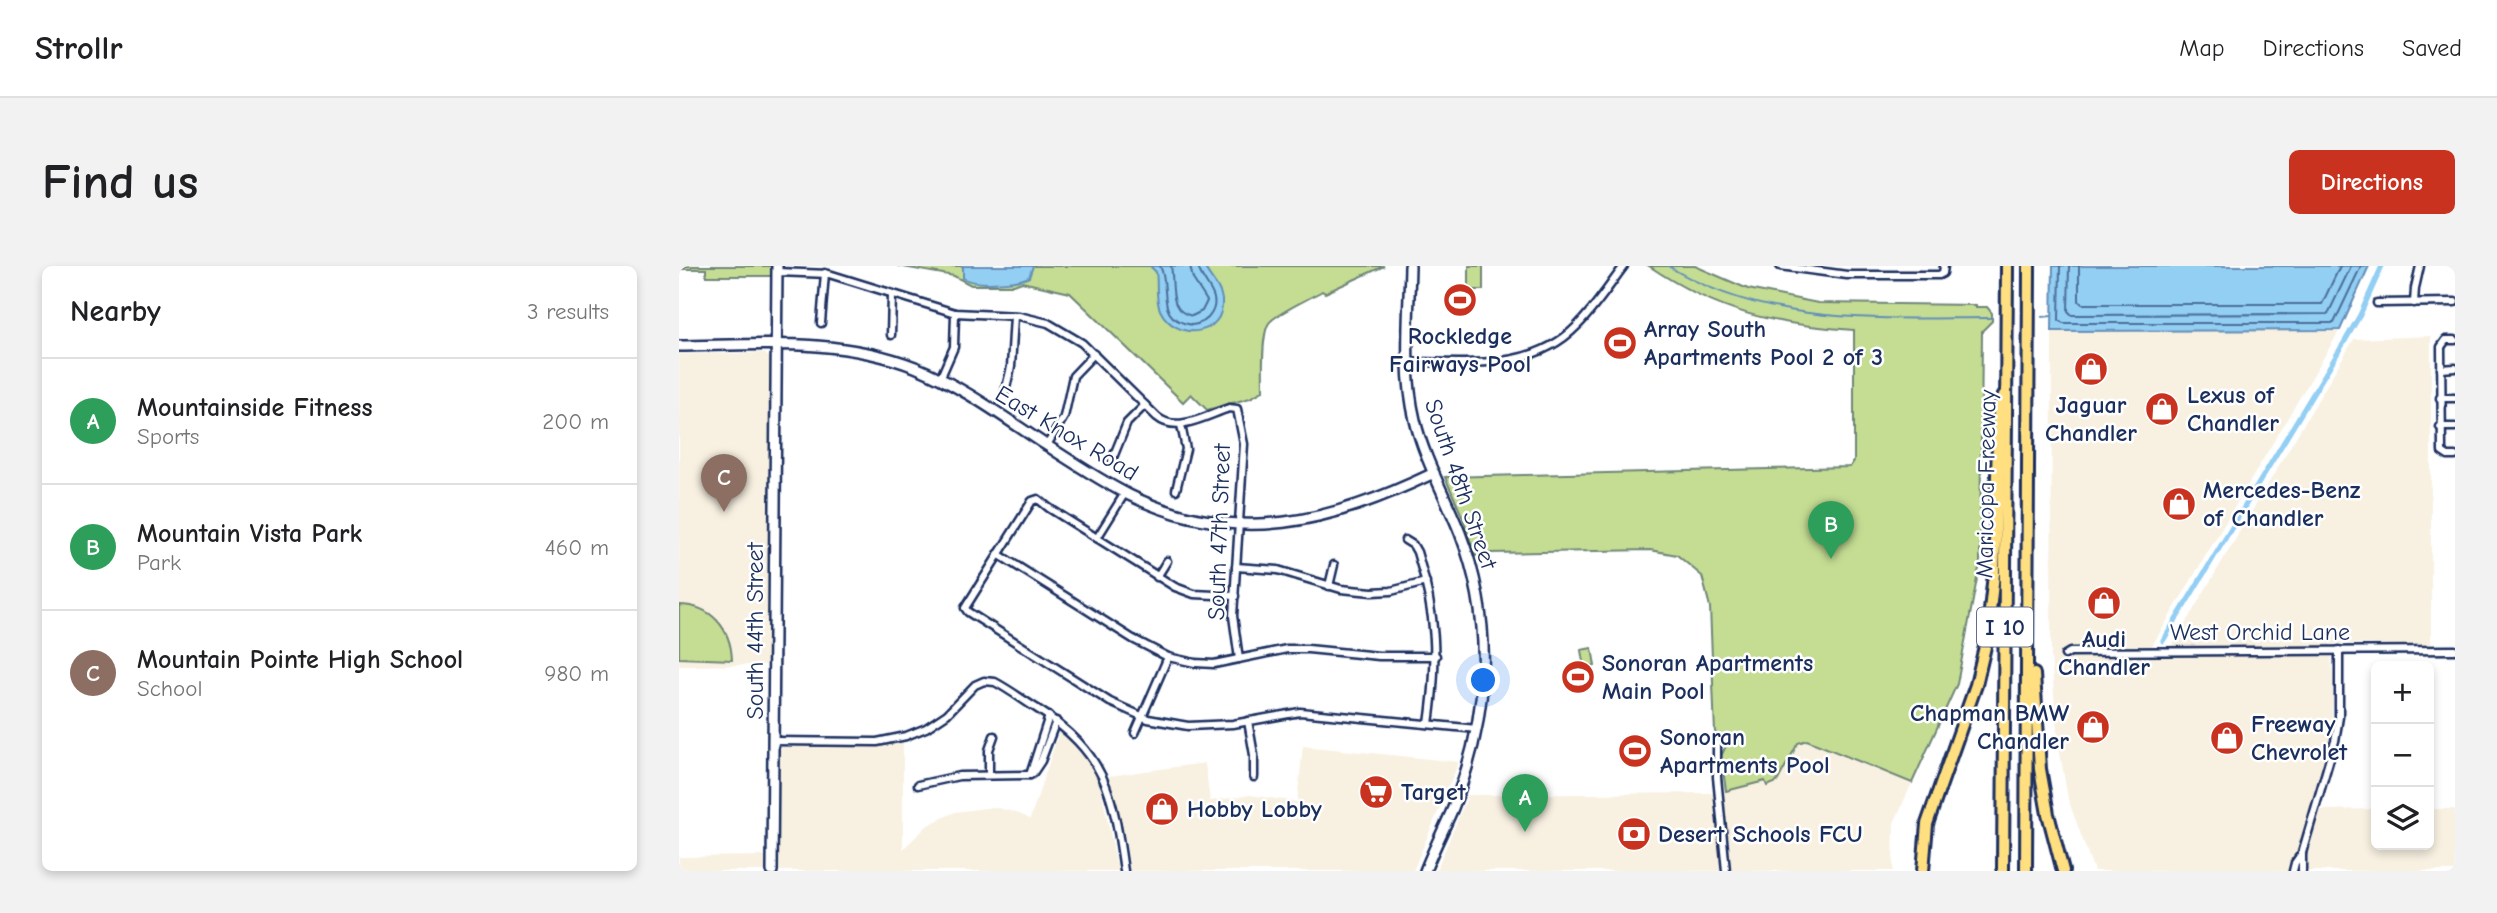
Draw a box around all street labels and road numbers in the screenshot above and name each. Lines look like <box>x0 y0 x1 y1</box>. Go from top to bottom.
street label: East Knox Road <box>990 379 1144 487</box>
street label: Maricopa Freeway <box>1970 389 2002 579</box>
street label: South 48th Street <box>1419 395 1504 574</box>
street label: South 47th Street <box>1202 442 1236 621</box>
street label: South 44th Street <box>741 541 769 720</box>
road number: I 10 <box>1977 608 2033 646</box>
street label: West Orchid Lane <box>2170 618 2350 646</box>

